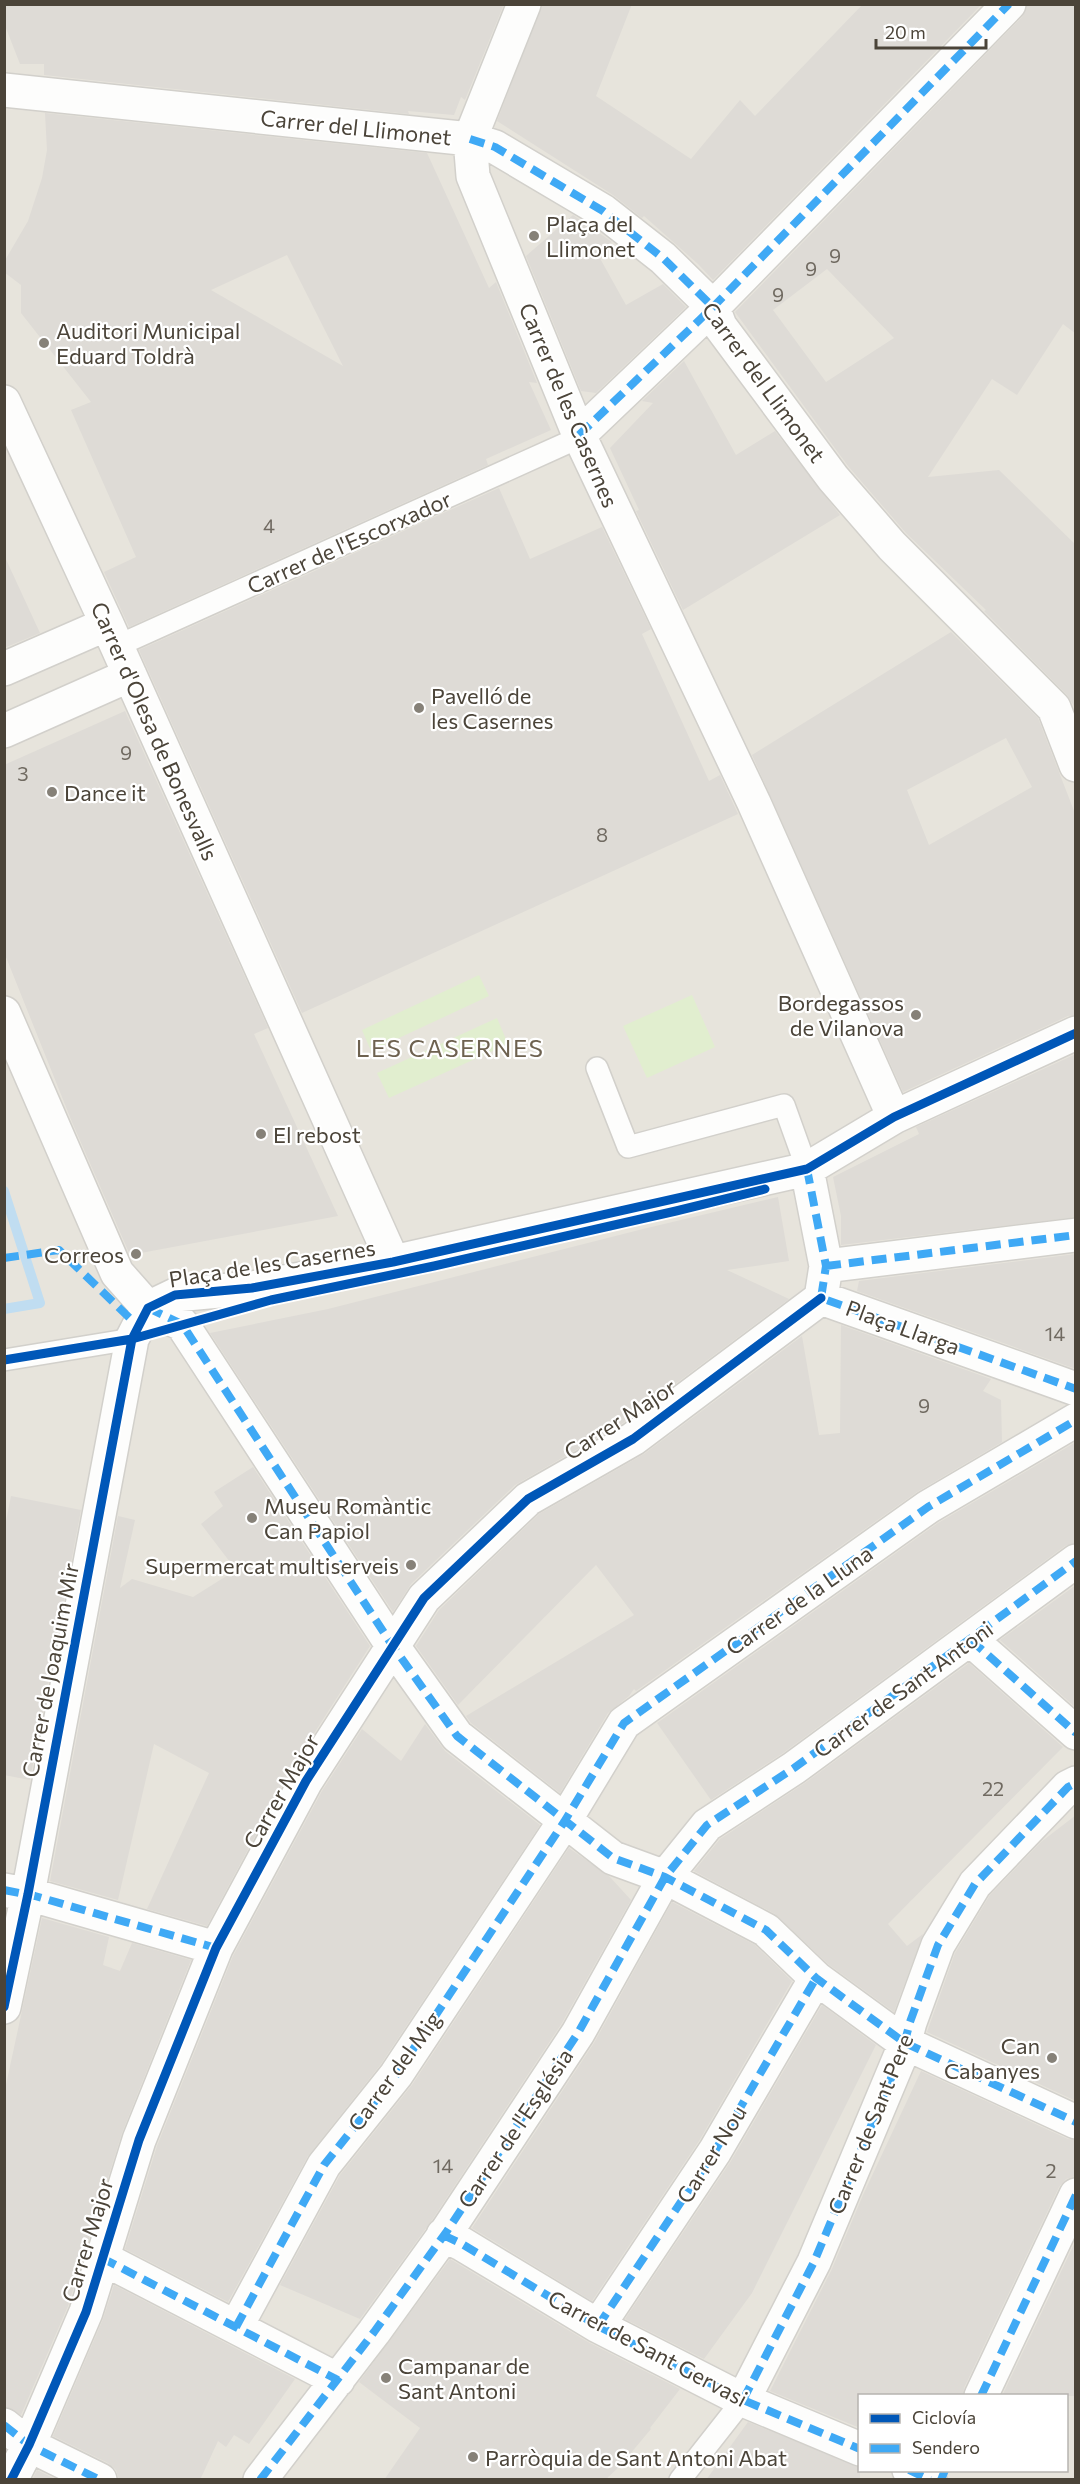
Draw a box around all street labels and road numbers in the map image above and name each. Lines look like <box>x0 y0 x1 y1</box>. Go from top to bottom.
street label: Carrer del Llimonet <box>259 104 453 150</box>
street label: Carrer del Llimonet <box>697 297 831 467</box>
street label: Carrer de les Casernes <box>514 299 624 511</box>
street label: Carrer de l'Escorxador <box>243 485 455 599</box>
street label: Carrer d'Olesa de Bonesvalls <box>86 598 224 864</box>
street label: Plaça de les Casernes <box>167 1233 377 1293</box>
street label: Plaça Llarga <box>842 1294 964 1360</box>
street label: Carrer Major <box>559 1373 681 1465</box>
street label: Carrer de la Lluna <box>720 1539 878 1661</box>
street label: Carrer de Joaquim Mir <box>16 1560 84 1779</box>
street label: Carrer de Sant Antoni <box>808 1615 998 1763</box>
street label: Carrer Major <box>237 1729 325 1853</box>
street label: Carrer del Mig <box>342 2006 446 2136</box>
street label: Carrer de Sant Pere <box>821 2030 919 2218</box>
street label: Carrer de l'Església <box>452 2043 578 2213</box>
street label: Carrer Nou <box>670 2100 752 2208</box>
street label: Carrer Major <box>55 2175 119 2305</box>
street label: Carrer de Sant Gervasi <box>544 2284 752 2412</box>

